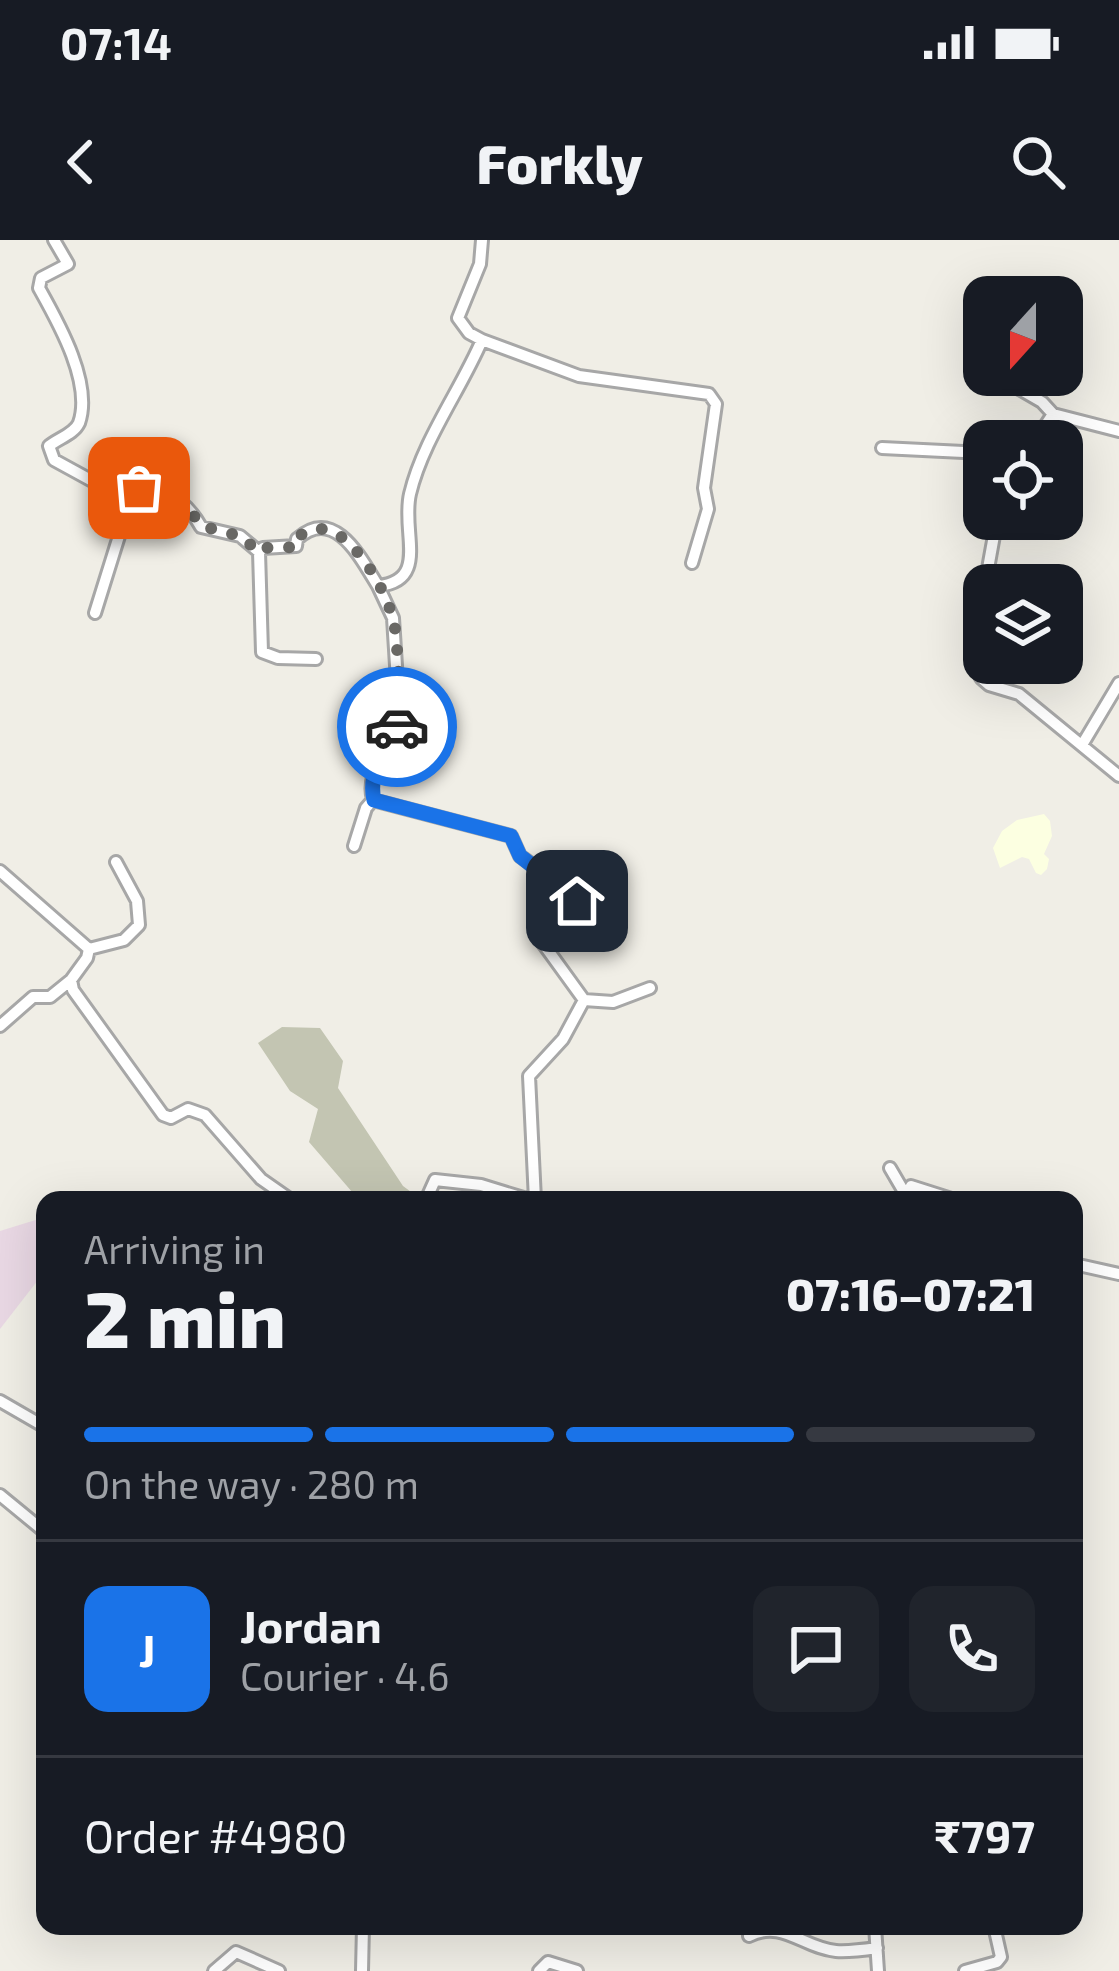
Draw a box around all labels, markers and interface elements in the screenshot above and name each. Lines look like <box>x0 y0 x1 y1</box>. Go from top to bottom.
text: 07:14 <box>60 15 172 69</box>
icon: back <box>48 129 114 195</box>
icon: search <box>1005 129 1071 195</box>
text: Forkly <box>476 130 643 195</box>
north arrow <box>963 276 1083 396</box>
map controls <box>963 276 1083 684</box>
button: locate <box>963 420 1083 540</box>
pin <box>88 437 190 539</box>
icon: bag <box>106 455 172 521</box>
button: layers <box>963 564 1083 684</box>
courier <box>337 667 457 787</box>
icon: car <box>364 694 430 760</box>
pin <box>526 850 628 952</box>
icon: home <box>544 868 610 934</box>
text: Arriving in <box>84 1225 265 1272</box>
text: 07:16–07:21 <box>786 1266 1035 1320</box>
text: 2 min <box>84 1270 286 1364</box>
text: On the way · 280 m <box>84 1460 419 1507</box>
button: chat <box>753 1586 879 1712</box>
button: phone <box>909 1586 1035 1712</box>
text: Jordan <box>240 1598 382 1652</box>
text: J <box>139 1622 155 1676</box>
text: Courier · 4.6 <box>240 1652 450 1699</box>
text: Order #4980 <box>84 1808 347 1862</box>
text: ₹797 <box>934 1808 1035 1862</box>

